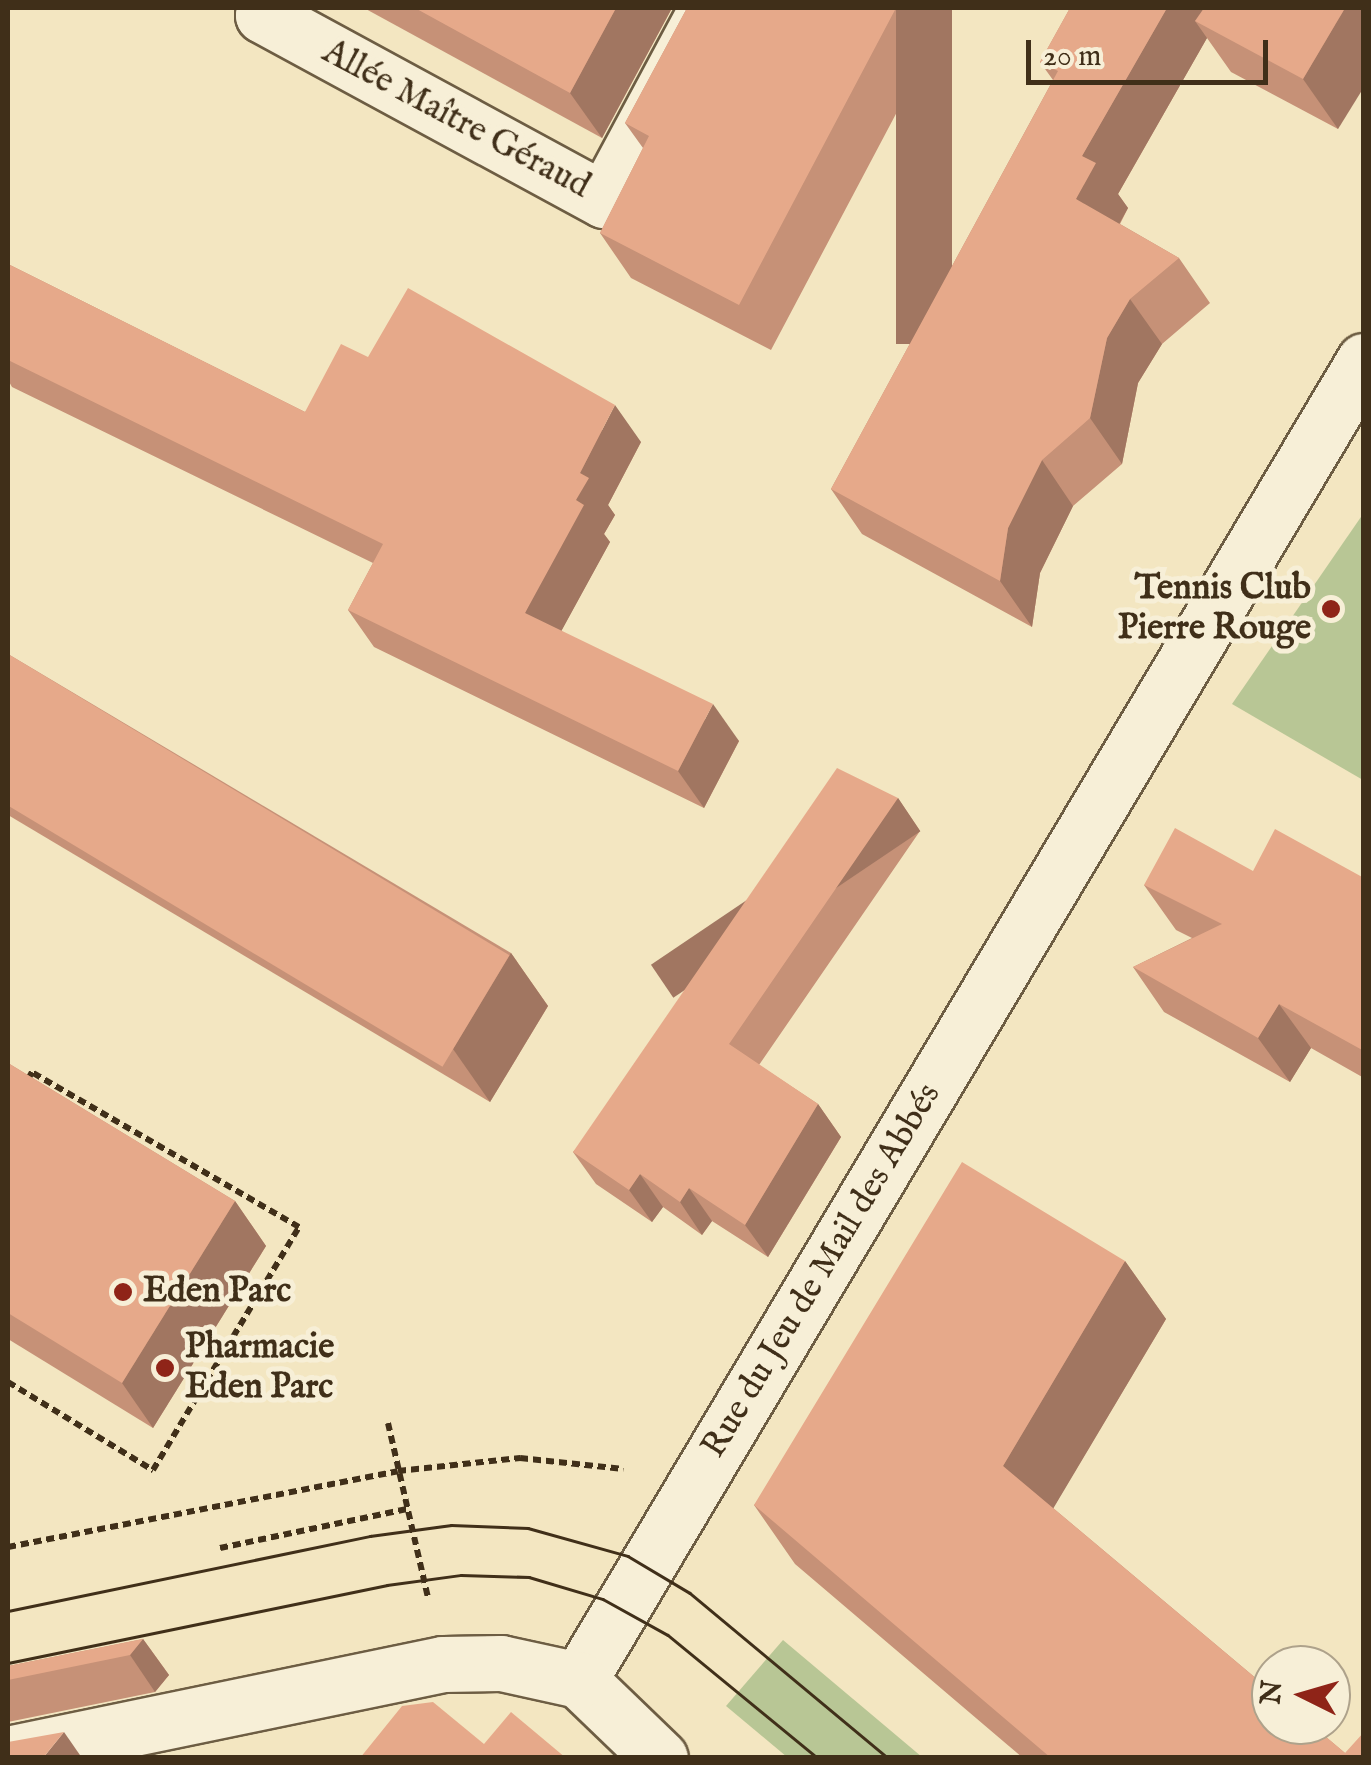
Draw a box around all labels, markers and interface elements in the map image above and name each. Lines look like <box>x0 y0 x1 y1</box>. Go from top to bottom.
scale bar <box>1031 20 1274 82</box>
street label: Allée Maître Géraud <box>315 32 597 208</box>
text: 20 m <box>1043 38 1102 76</box>
place label: Tennis Club Pierre Rouge <box>1118 568 1311 650</box>
marker: Tennis Club Pierre Rouge <box>1320 598 1342 620</box>
street label: Rue du Jeu de Mail des Abbés <box>693 1076 951 1466</box>
place label: Eden Parc <box>143 1271 291 1313</box>
marker: Eden Parc <box>112 1281 134 1303</box>
place label: Pharmacie Eden Parc <box>185 1327 334 1409</box>
marker: Pharmacie Eden Parc <box>154 1357 176 1379</box>
north arrow <box>1251 1645 1351 1745</box>
text: N <box>1254 1679 1291 1706</box>

